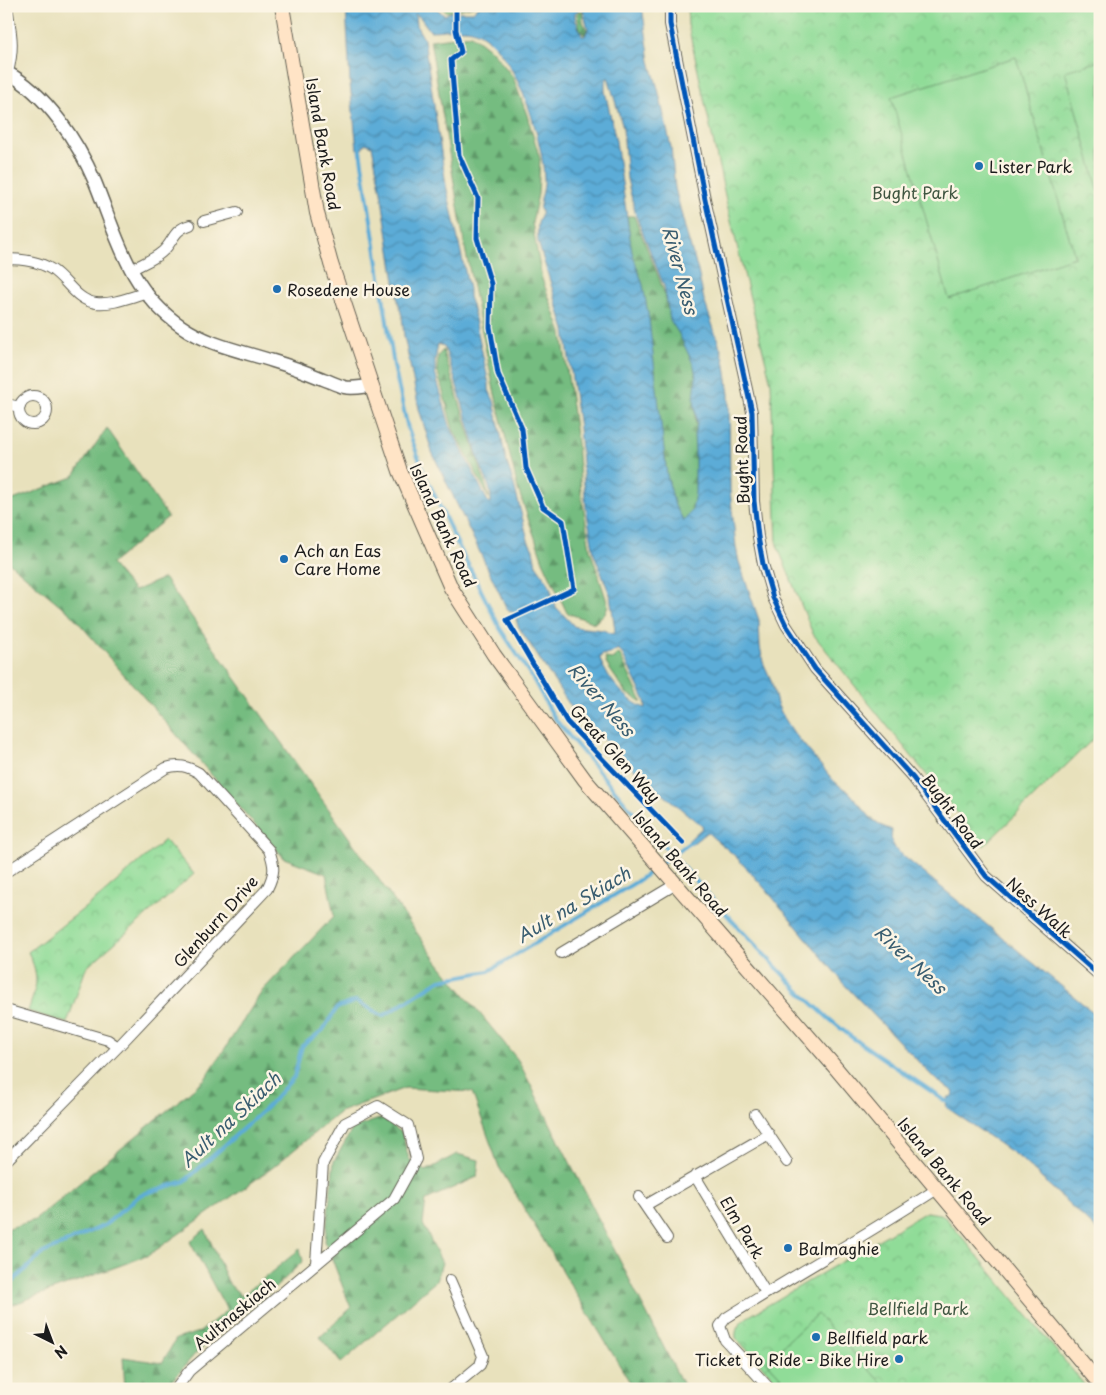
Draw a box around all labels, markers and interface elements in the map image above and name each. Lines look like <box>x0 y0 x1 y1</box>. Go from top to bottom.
street label: Island Bank Road <box>301 76 347 212</box>
place label: Lister Park <box>989 154 1073 178</box>
marker: Lister Park <box>973 160 985 172</box>
park label: Bught Park <box>872 180 959 204</box>
water label: River Ness <box>656 223 706 318</box>
place label: Rosedene House <box>287 277 410 301</box>
marker: Rosedene House <box>271 283 283 295</box>
street label: Bught Road <box>727 415 755 505</box>
street label: Island Bank Road <box>405 459 483 591</box>
place label: Ach an Eas Care Home <box>294 538 381 580</box>
marker: Ach an Eas Care Home <box>278 553 290 565</box>
water label: River Ness <box>562 656 643 743</box>
street label: Great Glen Way <box>565 698 667 808</box>
street label: Bught Road <box>917 768 989 854</box>
street label: Island Bank Road <box>628 804 734 922</box>
water label: Ault na Skiach <box>511 859 636 949</box>
street label: Glenburn Drive <box>167 870 263 972</box>
street label: Ness Walk <box>1002 871 1078 943</box>
water label: River Ness <box>869 918 954 1001</box>
water label: Ault na Skiach <box>174 1065 287 1173</box>
street label: Island Bank Road <box>893 1112 997 1230</box>
street label: Elm Park <box>715 1191 771 1263</box>
place label: Balmaghie <box>798 1236 879 1260</box>
marker: Balmaghie <box>782 1242 794 1254</box>
street label: Aultnaskiach <box>188 1271 280 1355</box>
park label: Bellfield Park <box>867 1296 969 1320</box>
north arrow <box>28 1318 78 1368</box>
place label: Bellfield park <box>826 1325 929 1349</box>
marker: Bellfield park <box>810 1331 822 1343</box>
text: N <box>50 1341 72 1364</box>
place label: Ticket To Ride - Bike Hire <box>695 1347 889 1371</box>
marker: Ticket To Ride - Bike Hire <box>893 1353 905 1365</box>

